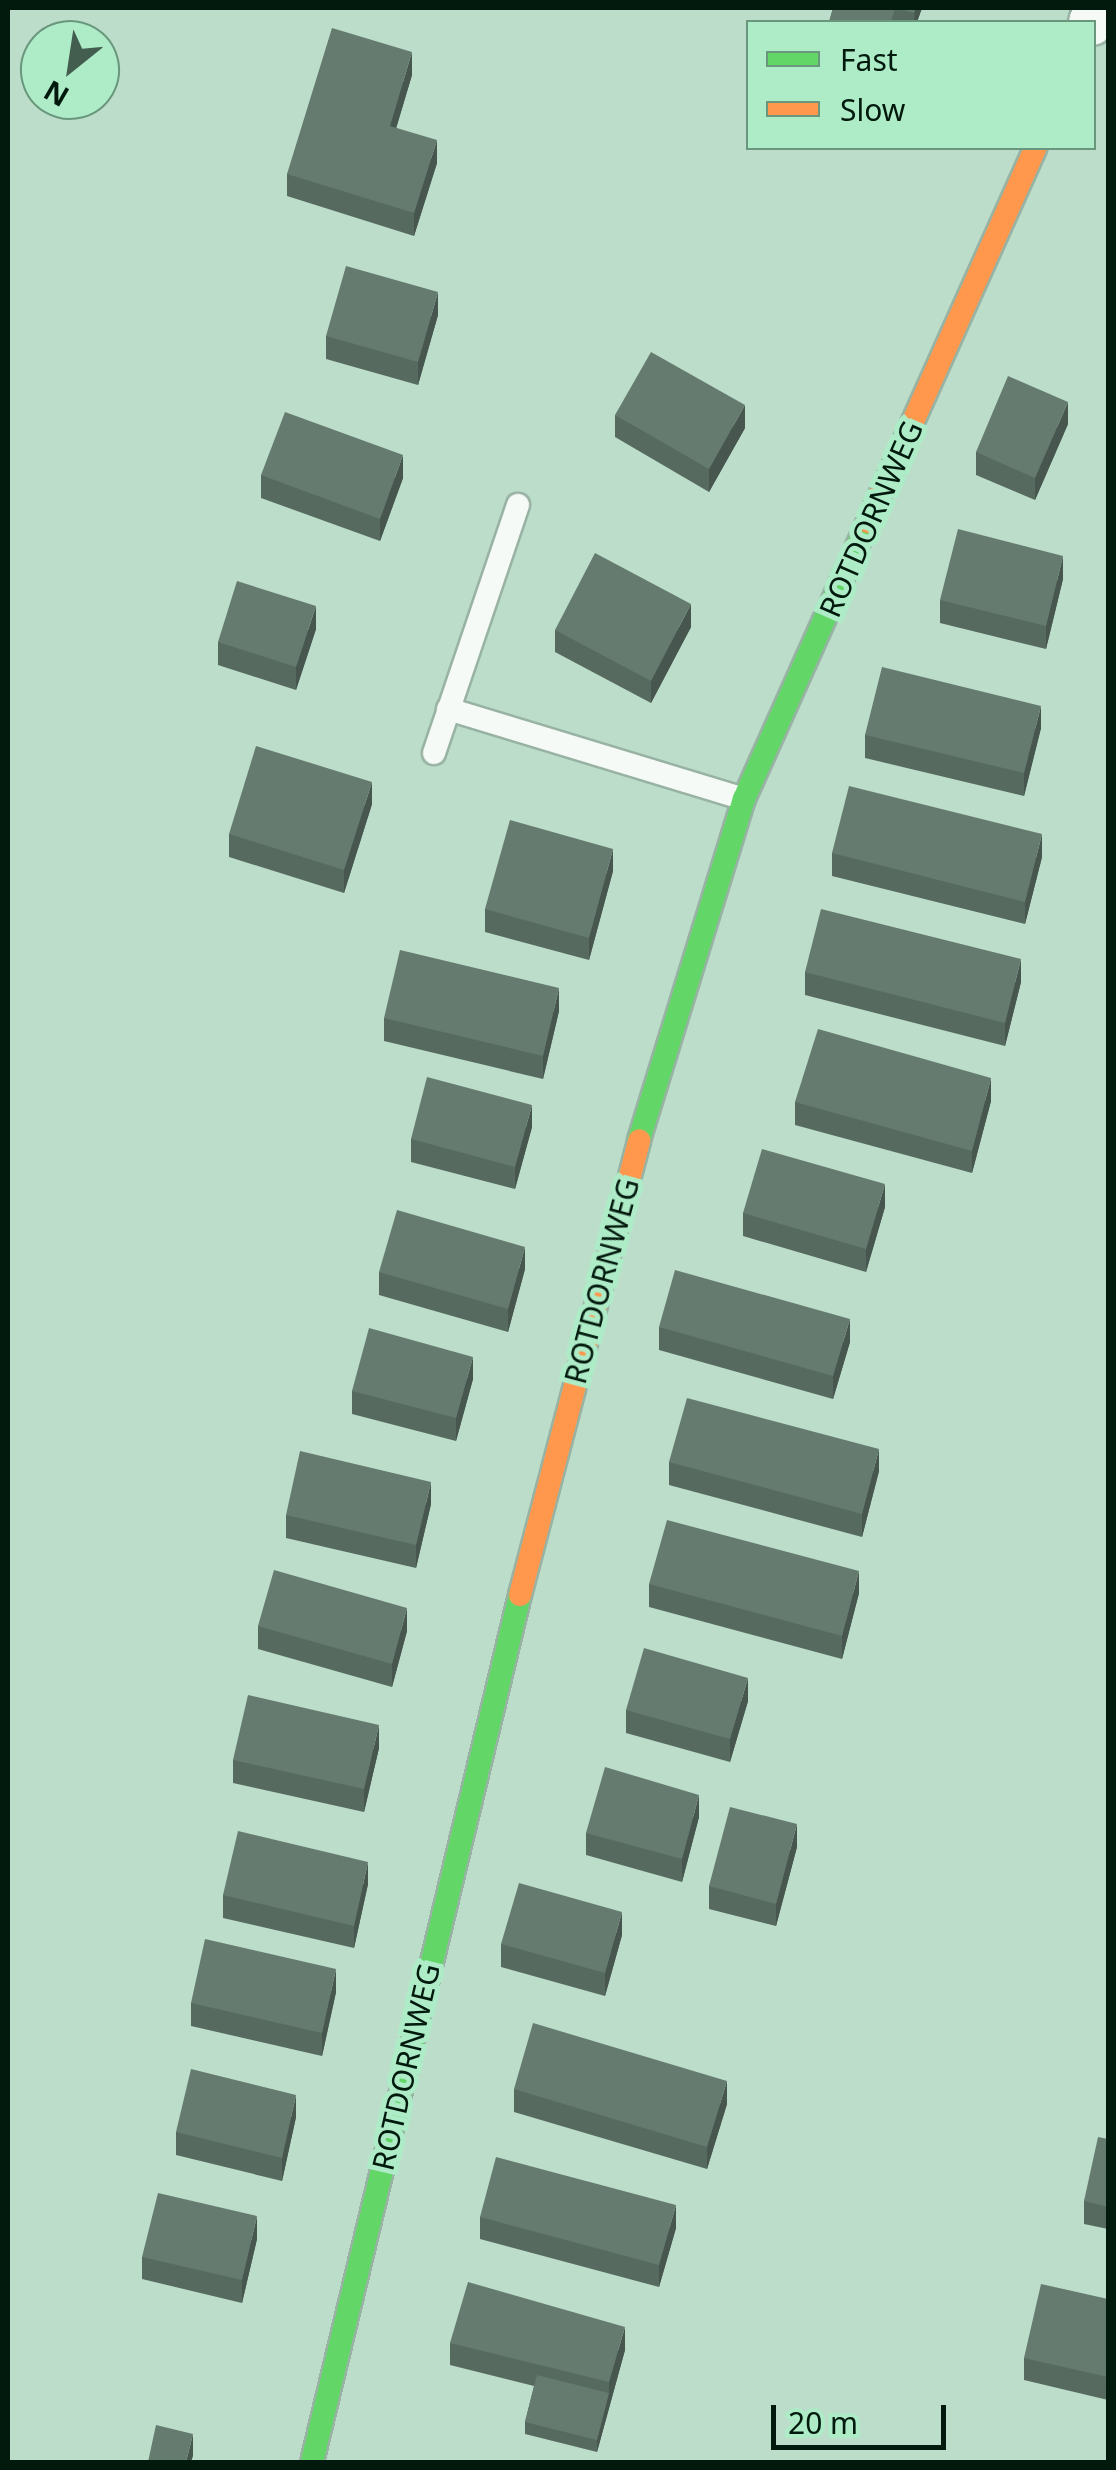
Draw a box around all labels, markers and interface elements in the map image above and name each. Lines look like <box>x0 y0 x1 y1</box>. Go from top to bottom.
north arrow <box>20 20 120 120</box>
legend <box>746 20 1096 150</box>
text: Fast <box>840 39 898 80</box>
text: N <box>37 72 75 116</box>
text: Slow <box>840 89 905 130</box>
street label: ROTDORNWEG <box>812 415 930 623</box>
street label: ROTDORNWEG <box>557 1174 647 1388</box>
street label: ROTDORNWEG <box>365 1960 447 2174</box>
scale bar <box>776 2385 951 2447</box>
text: 20 m <box>788 2402 858 2443</box>

